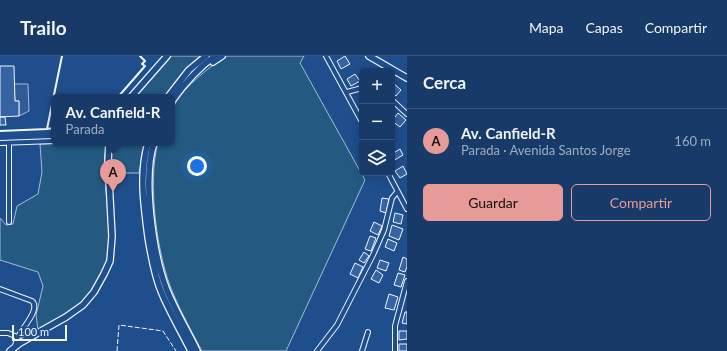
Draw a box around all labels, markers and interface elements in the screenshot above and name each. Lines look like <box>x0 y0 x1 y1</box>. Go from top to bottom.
text: Trailo <box>20 16 67 39</box>
text: Mapa <box>529 19 564 36</box>
text: Capas <box>586 19 623 36</box>
text: Compartir <box>645 19 707 36</box>
map controls <box>359 68 395 176</box>
button: + <box>359 68 395 104</box>
text: Cerca <box>423 72 466 93</box>
popup <box>51 94 175 146</box>
text: Av. Canfield-R <box>66 103 160 121</box>
button: − <box>359 104 395 140</box>
text: Parada <box>66 121 105 137</box>
text: Av. Canfield-R <box>461 124 556 142</box>
text: A <box>431 133 441 149</box>
text: 160 m <box>674 133 711 149</box>
button: layers <box>359 140 395 176</box>
text: Parada · Avenida Santos Jorge <box>461 142 631 158</box>
your location <box>187 156 207 176</box>
pin: A <box>100 159 126 192</box>
button: Guardar <box>423 184 563 221</box>
button: Compartir <box>571 184 711 221</box>
scale bar <box>12 323 67 342</box>
text: 100 m <box>18 325 49 338</box>

